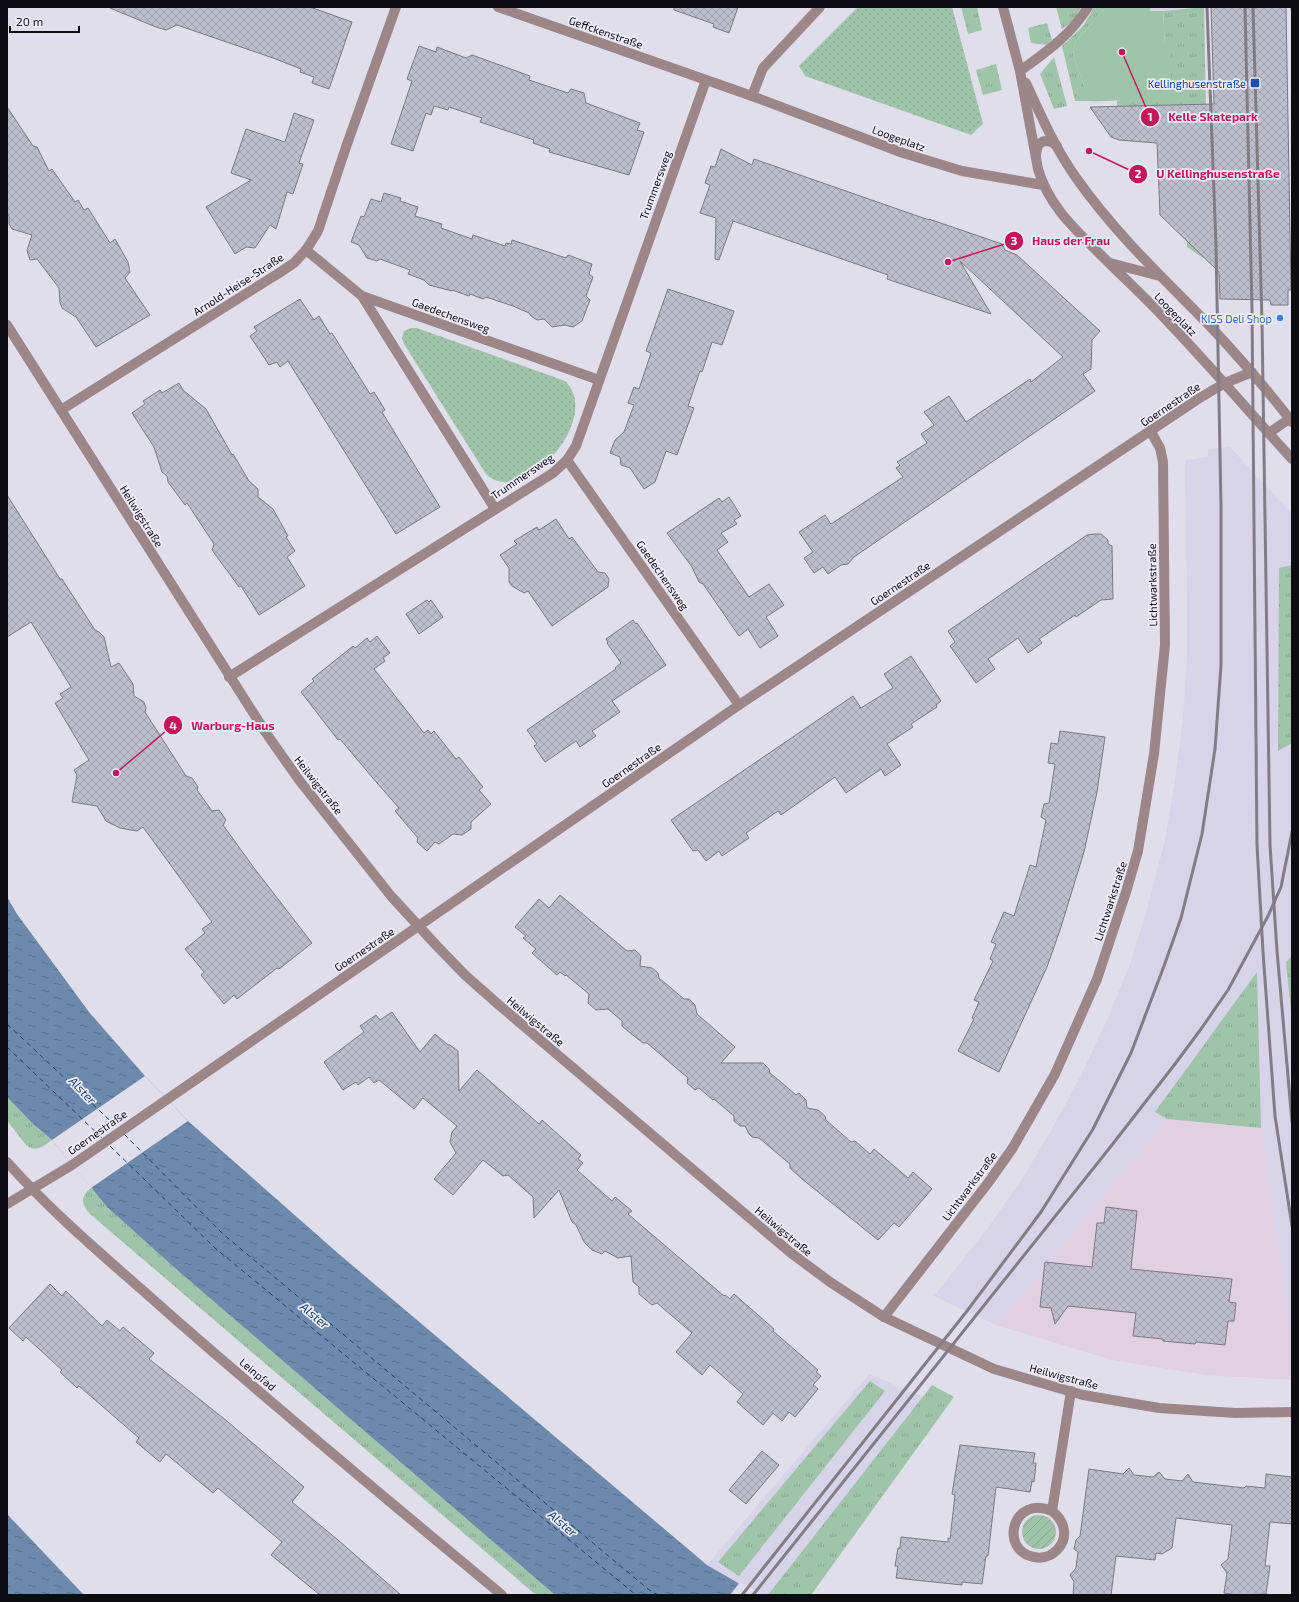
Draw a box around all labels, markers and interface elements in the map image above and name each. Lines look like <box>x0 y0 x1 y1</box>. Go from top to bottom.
scale bar <box>10 8 79 34</box>
street label: Geffckenstraße <box>567 13 645 51</box>
text: 20 m <box>16 14 43 28</box>
place label: Kellinghusenstraße <box>1148 77 1246 90</box>
marker: Kellinghusenstraße <box>1249 77 1261 89</box>
callout: Kelle Skatepark <box>1140 105 1266 129</box>
text: 1 <box>1147 109 1153 123</box>
text: Kelle Skatepark <box>1168 109 1258 123</box>
street label: Loogeplatz <box>871 122 928 154</box>
street label: Trummersweg <box>637 149 673 221</box>
callout: U Kellinghusenstraße <box>1128 162 1288 186</box>
text: 2 <box>1135 166 1142 180</box>
text: U Kellinghusenstraße <box>1156 166 1280 180</box>
callout: Haus der Frau <box>1004 229 1118 253</box>
text: 3 <box>1011 233 1018 247</box>
text: Haus der Frau <box>1032 233 1110 247</box>
street label: Arnold-Heise-Straße <box>191 250 286 318</box>
street label: Loogeplatz <box>1152 289 1200 339</box>
street label: Gaedechensweg <box>410 295 492 335</box>
place label: KISS Deli Shop <box>1201 312 1272 325</box>
marker: KISS Deli Shop <box>1275 313 1285 323</box>
street label: Goernestraße <box>1138 379 1202 429</box>
street label: Trummersweg <box>488 450 556 502</box>
street label: Heilwigstraße <box>118 483 166 549</box>
street label: Gaedechensweg <box>634 538 692 612</box>
street label: Lichtwarkstraße <box>1145 543 1159 627</box>
street label: Goernestraße <box>868 558 932 608</box>
callout: Warburg-Haus <box>163 713 283 737</box>
text: 4 <box>169 718 177 732</box>
text: Warburg-Haus <box>191 718 275 732</box>
street label: Goernestraße <box>599 740 663 790</box>
street label: Heilwigstraße <box>292 753 346 817</box>
street label: Lichtwarkstraße <box>1091 859 1129 942</box>
street label: Goernestraße <box>332 924 396 974</box>
street label: Heilwigstraße <box>505 993 567 1049</box>
water label: Alster <box>66 1073 100 1107</box>
street label: Goernestraße <box>65 1107 129 1157</box>
street label: Lichtwarkstraße <box>939 1149 999 1223</box>
street label: Heilwigstraße <box>753 1203 815 1259</box>
water label: Alster <box>297 1298 332 1331</box>
street label: Leinpfad <box>237 1355 279 1393</box>
street label: Heilwigstraße <box>1028 1361 1100 1391</box>
water label: Alster <box>545 1506 580 1539</box>

